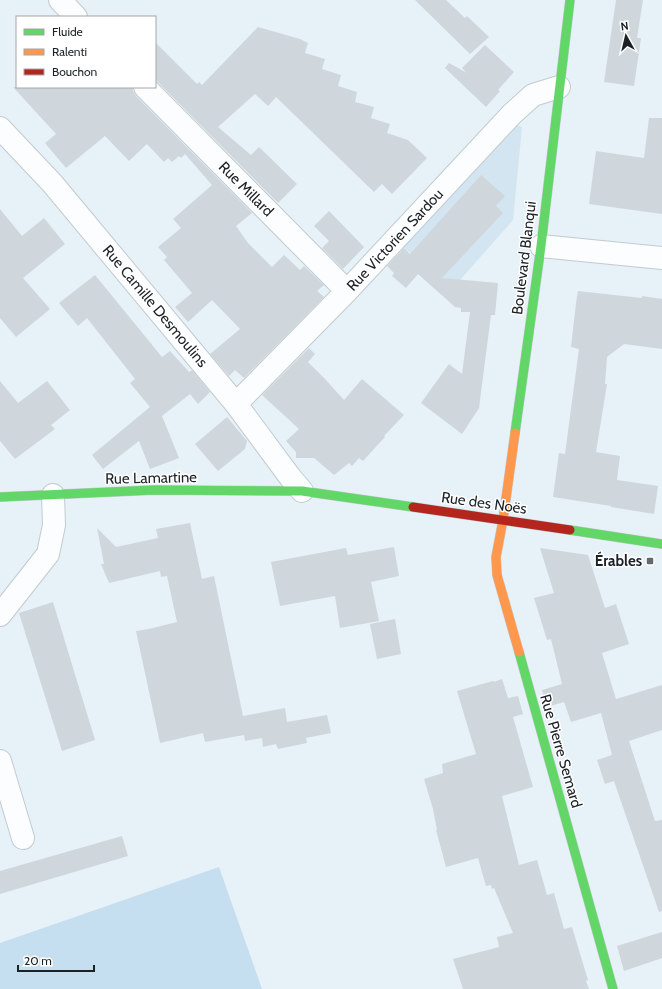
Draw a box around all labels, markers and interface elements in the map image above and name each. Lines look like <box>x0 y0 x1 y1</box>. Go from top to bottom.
legend <box>16 16 156 88</box>
north arrow <box>606 16 646 56</box>
text: N <box>620 19 629 34</box>
text: Fluide <box>52 24 83 39</box>
text: Ralenti <box>52 44 87 59</box>
text: Bouchon <box>52 64 98 79</box>
street label: Rue Millard <box>215 158 277 220</box>
street label: Rue Victorien Sardou <box>343 185 447 295</box>
street label: Boulevard Blanqui <box>508 200 540 316</box>
street label: Rue Camille Desmoulins <box>99 241 211 371</box>
street label: Rue Lamartine <box>105 468 197 488</box>
street label: Rue des Noës <box>440 488 528 518</box>
place label: Érables <box>595 551 642 570</box>
marker: Érables <box>645 556 655 566</box>
street label: Rue Pierre Semard <box>536 692 586 810</box>
scale bar <box>18 947 94 973</box>
text: 20 m <box>24 953 52 968</box>

